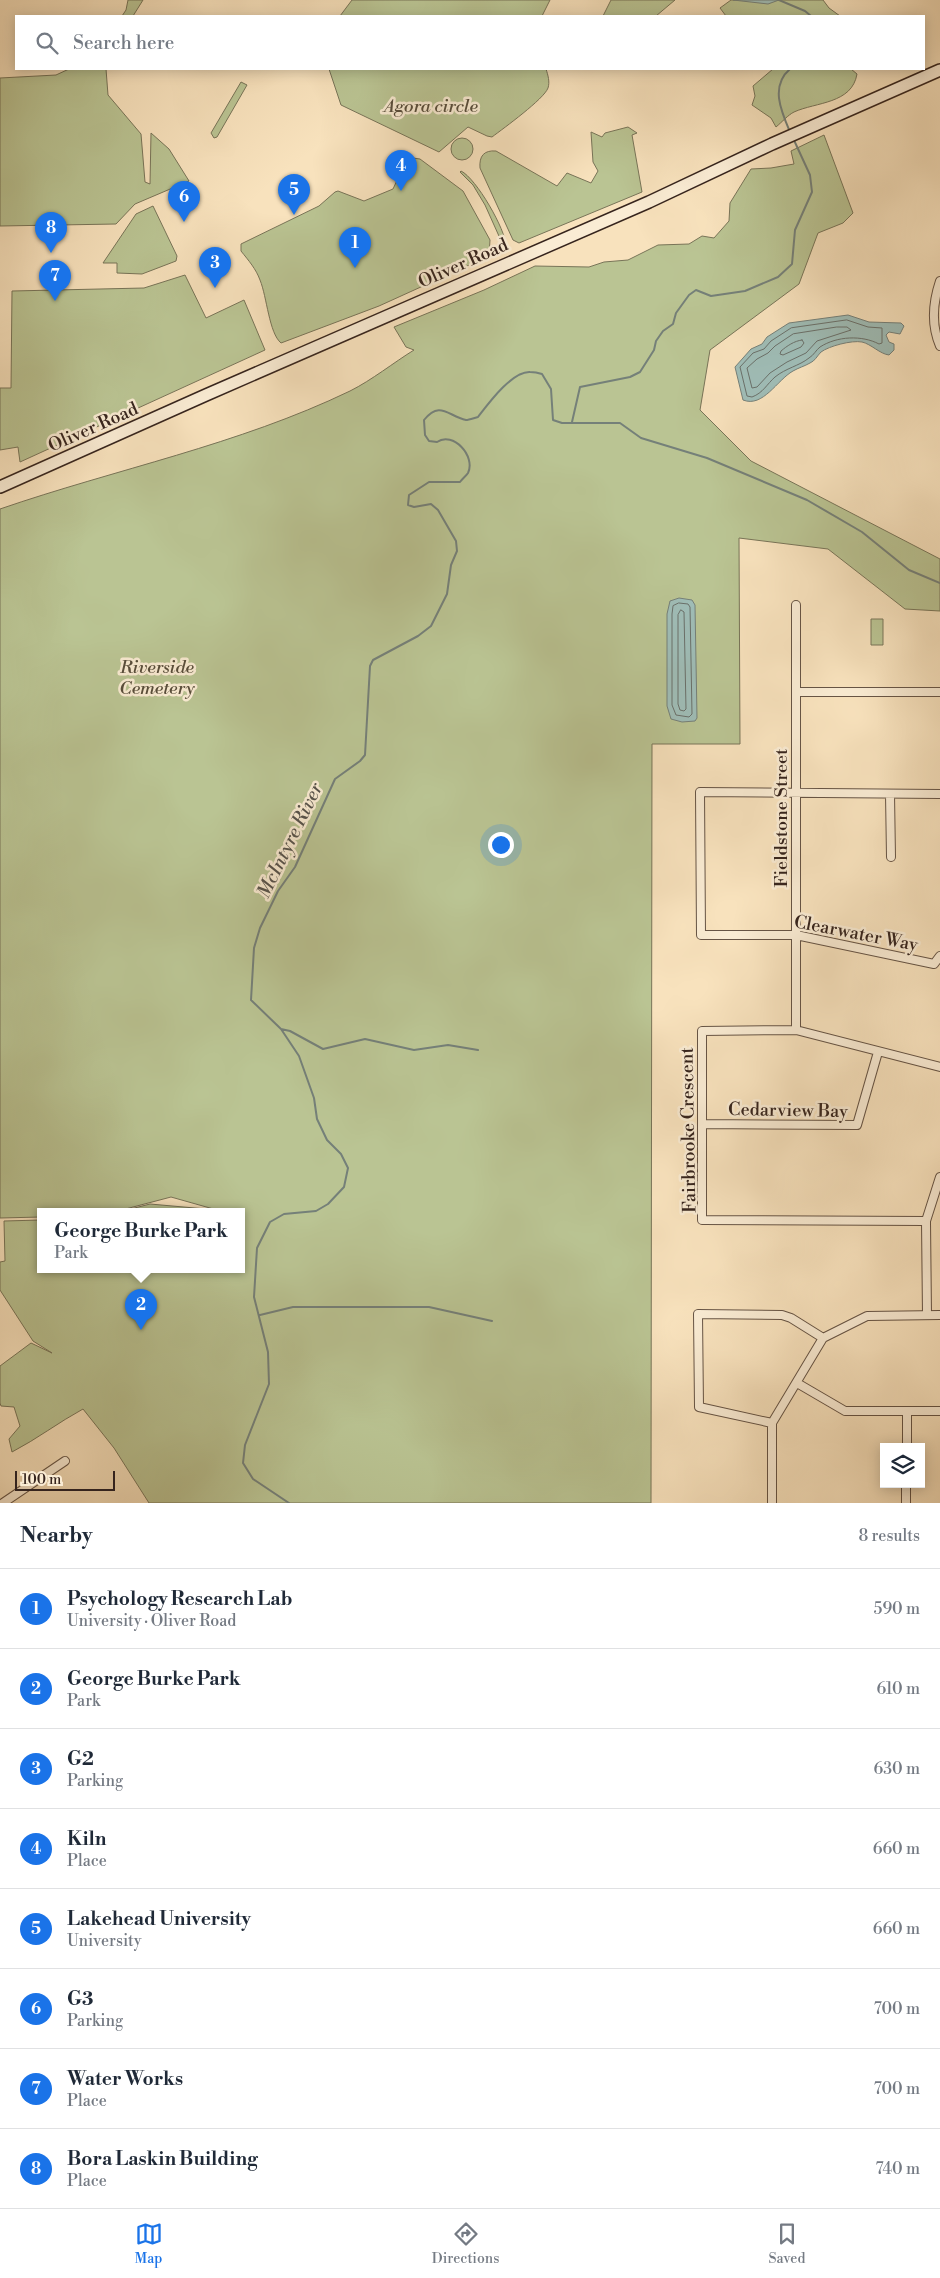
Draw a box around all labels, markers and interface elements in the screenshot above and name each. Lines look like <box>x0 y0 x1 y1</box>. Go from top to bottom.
search box <box>15 15 925 70</box>
icon: search <box>33 29 61 57</box>
text: Search here <box>73 31 174 55</box>
park label: Agora circle <box>382 95 479 118</box>
pin: 4 <box>385 150 417 191</box>
pin: 5 <box>278 174 310 215</box>
pin: 6 <box>168 181 200 222</box>
pin: 8 <box>35 212 67 253</box>
pin: 1 <box>339 227 371 268</box>
street label: Oliver Road <box>415 233 513 294</box>
pin: 3 <box>199 247 231 288</box>
pin: 7 <box>39 260 71 301</box>
street label: Oliver Road <box>45 397 143 458</box>
park label: Riverside Cemetery <box>119 656 195 700</box>
street label: Fieldstone Street <box>770 748 793 887</box>
water label: McIntyre River <box>252 778 329 902</box>
your location <box>488 832 514 858</box>
street label: Clearwater Way <box>792 910 920 957</box>
street label: Fairbrooke Crescent <box>676 1046 701 1213</box>
street label: Cedarview Bay <box>728 1098 848 1123</box>
popup <box>37 1208 245 1273</box>
text: George Burke Park <box>54 1219 228 1243</box>
text: Park <box>54 1243 88 1263</box>
pin: 2 <box>125 1289 157 1330</box>
map controls <box>880 1443 925 1488</box>
button: layers <box>880 1443 925 1488</box>
scale bar <box>15 1468 115 1491</box>
text: 100 m <box>22 1471 61 1489</box>
text: Nearby <box>20 1523 93 1549</box>
text: 8 results <box>858 1526 920 1546</box>
text: Psychology Research Lab <box>67 1587 293 1611</box>
text: 1 <box>32 1599 40 1619</box>
text: 590 m <box>874 1599 920 1619</box>
text: University · Oliver Road <box>67 1611 236 1631</box>
text: George Burke Park <box>67 1667 240 1691</box>
text: 2 <box>31 1679 41 1699</box>
text: 610 m <box>876 1679 920 1699</box>
text: Park <box>67 1691 100 1711</box>
text: G2 <box>67 1747 94 1771</box>
text: 3 <box>31 1759 41 1779</box>
text: 630 m <box>874 1759 920 1779</box>
text: Parking <box>67 1771 123 1791</box>
text: Kiln <box>67 1827 106 1851</box>
text: 4 <box>31 1839 41 1859</box>
text: 660 m <box>873 1839 920 1859</box>
text: Place <box>67 1851 107 1871</box>
text: Lakehead University <box>67 1907 251 1931</box>
text: 5 <box>31 1919 41 1939</box>
text: 660 m <box>873 1919 920 1939</box>
text: University <box>67 1931 141 1951</box>
text: G3 <box>67 1987 93 2011</box>
text: 6 <box>31 1999 41 2019</box>
text: 700 m <box>874 1999 920 2019</box>
text: Parking <box>67 2011 123 2031</box>
text: Water Works <box>67 2067 183 2091</box>
text: 7 <box>31 2079 41 2099</box>
text: 700 m <box>874 2079 920 2099</box>
text: Place <box>67 2091 107 2111</box>
text: Bora Laskin Building <box>67 2147 258 2171</box>
text: 8 <box>31 2159 41 2179</box>
text: 740 m <box>875 2159 920 2179</box>
text: Place <box>67 2171 107 2191</box>
tab: Map <box>135 2220 163 2268</box>
tab: Directions <box>432 2220 499 2268</box>
tab: Saved <box>769 2220 805 2268</box>

